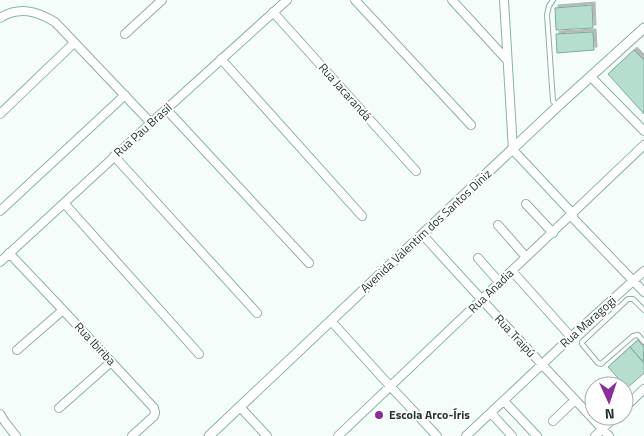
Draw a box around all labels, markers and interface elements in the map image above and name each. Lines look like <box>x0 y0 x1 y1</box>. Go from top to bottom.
street label: Rua Jacarandá <box>314 59 377 125</box>
street label: Rua Pau Brasil <box>109 98 176 161</box>
street label: Avenida Valentim dos Santos Diniz <box>356 164 496 297</box>
street label: Rua Anadia <box>464 264 518 317</box>
street label: Rua Maragogi <box>555 291 620 352</box>
street label: Rua Traipú <box>490 310 540 362</box>
street label: Rua Ibiriba <box>70 318 121 370</box>
north arrow <box>584 376 634 426</box>
text: N <box>604 404 615 425</box>
place label: Escola Arco-Íris <box>389 405 470 424</box>
marker: Escola Arco-Íris <box>373 409 385 421</box>

